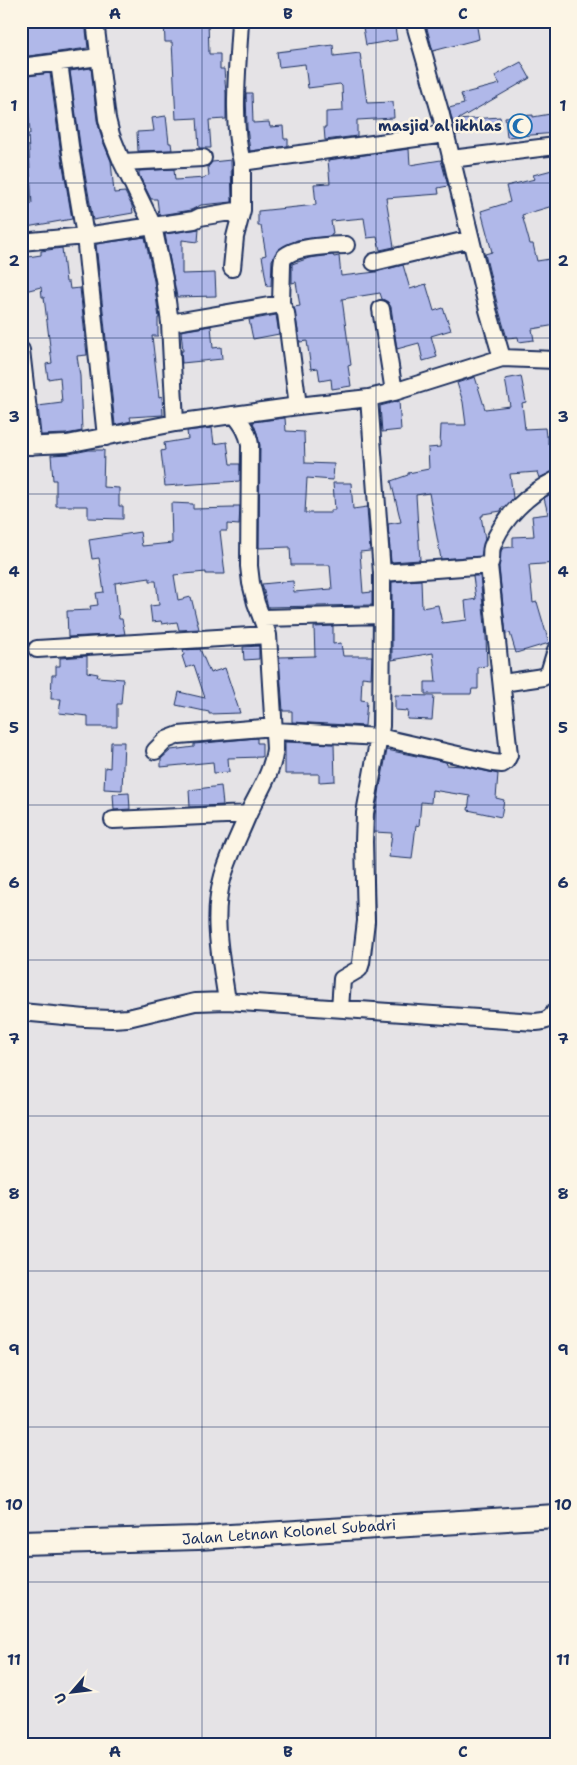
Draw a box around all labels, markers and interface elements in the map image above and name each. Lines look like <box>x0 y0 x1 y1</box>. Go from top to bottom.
text: A <box>109 3 121 24</box>
text: B <box>283 3 293 24</box>
text: C <box>458 3 468 24</box>
text: 1 <box>10 95 18 116</box>
text: 1 <box>559 95 567 116</box>
mosque icon: masjid al ikhlas <box>507 113 533 139</box>
place label: masjid al ikhlas <box>378 116 502 136</box>
text: 2 <box>8 250 20 271</box>
text: 2 <box>557 250 569 271</box>
text: 3 <box>8 406 20 427</box>
text: 3 <box>557 406 569 427</box>
text: 4 <box>8 561 20 582</box>
text: 4 <box>557 561 569 582</box>
text: 5 <box>9 717 19 738</box>
text: 5 <box>558 717 568 738</box>
text: 6 <box>8 872 20 893</box>
text: 6 <box>557 872 569 893</box>
text: 7 <box>8 1028 20 1049</box>
text: 7 <box>557 1028 569 1049</box>
text: 8 <box>8 1183 20 1204</box>
text: 8 <box>557 1183 569 1204</box>
text: 9 <box>8 1339 20 1360</box>
text: 9 <box>557 1339 569 1360</box>
text: 10 <box>5 1494 23 1515</box>
text: 10 <box>554 1494 572 1515</box>
street label: Jalan Letnan Kolonel Subadri <box>181 1515 397 1549</box>
text: 11 <box>7 1649 21 1670</box>
text: 11 <box>556 1649 570 1670</box>
north arrow <box>48 1668 98 1718</box>
text: U <box>50 1690 71 1707</box>
text: A <box>109 1741 121 1762</box>
text: B <box>283 1741 293 1762</box>
text: C <box>458 1741 468 1762</box>

